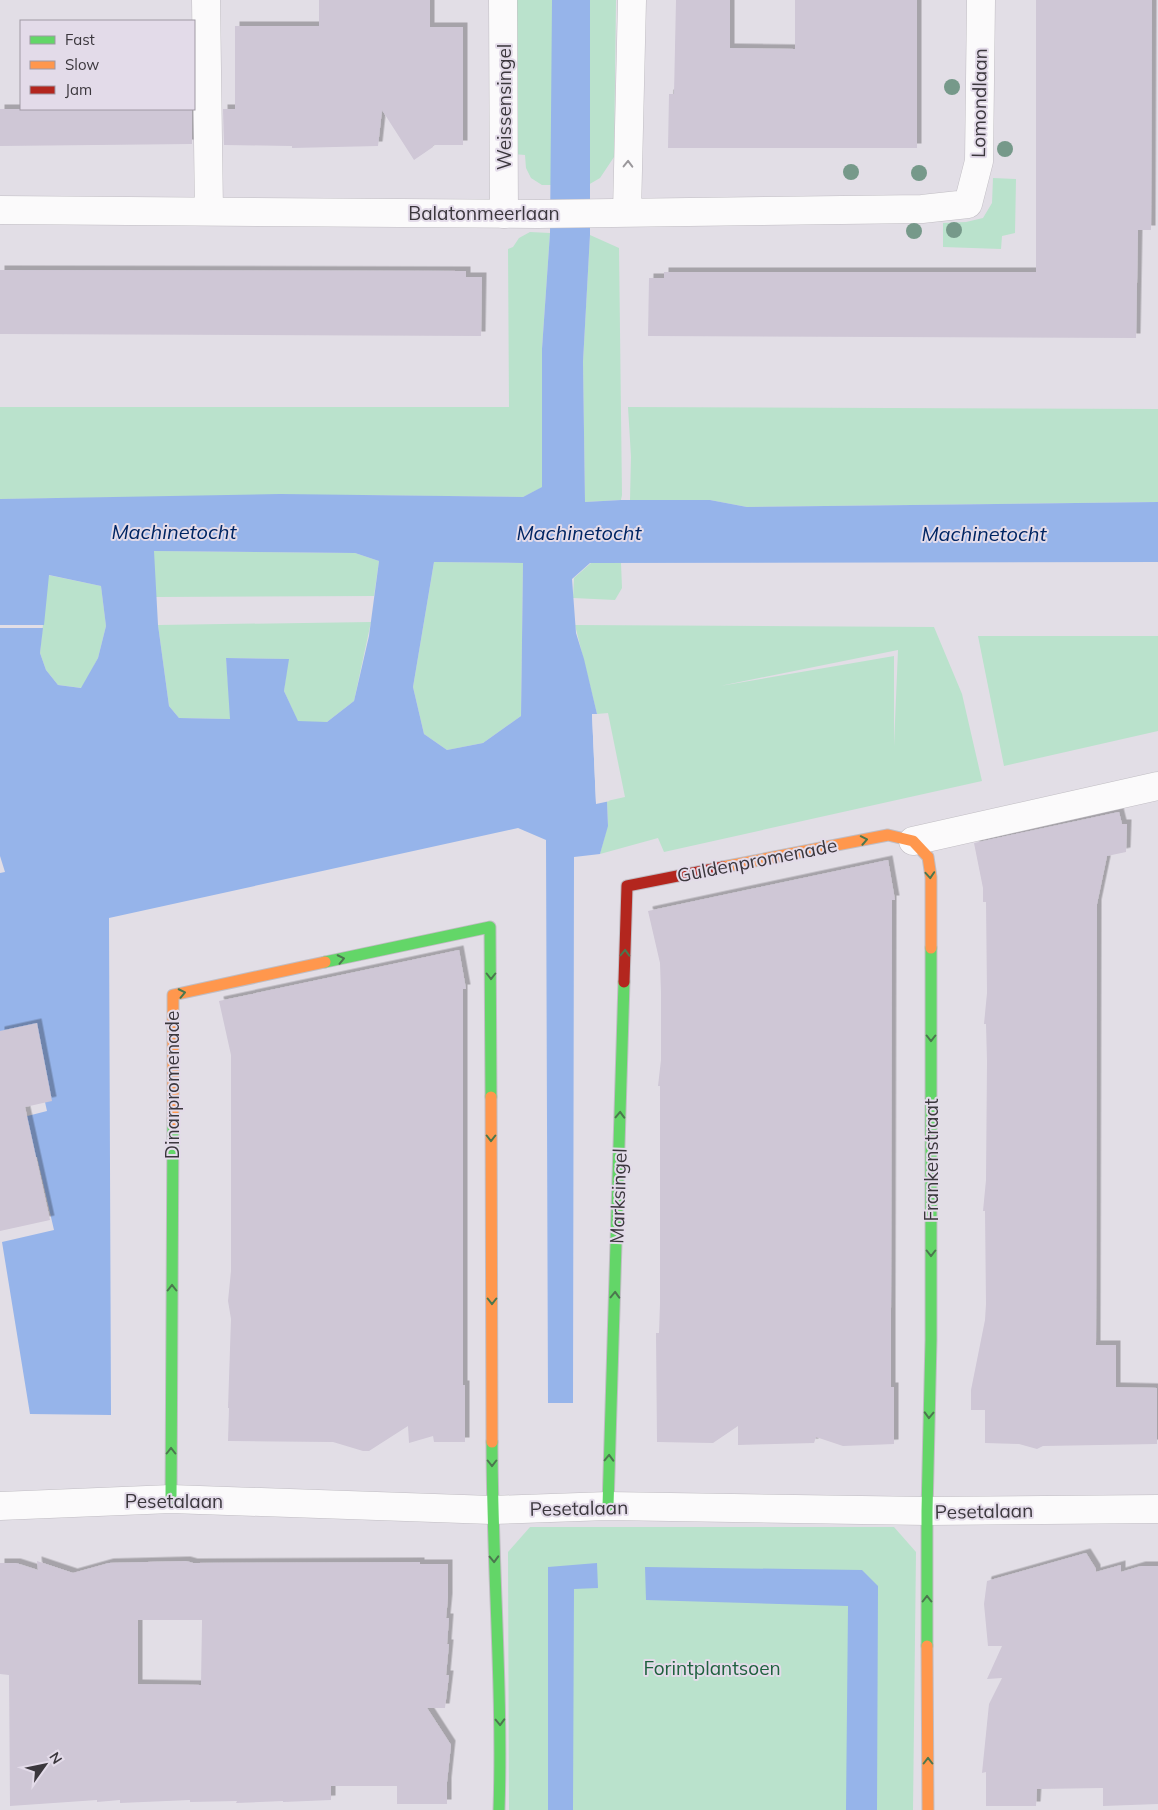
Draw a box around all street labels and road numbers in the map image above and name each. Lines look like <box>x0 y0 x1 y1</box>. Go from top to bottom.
street label: Weissensingel <box>492 44 516 170</box>
street label: Lomondlaan <box>966 48 992 158</box>
street label: Balatonmeerlaan <box>408 201 560 225</box>
street label: Guldenpromenade <box>675 833 839 887</box>
street label: Dinarpromenade <box>160 1011 184 1159</box>
street label: Frankenstraat <box>919 1098 943 1222</box>
street label: Marksingel <box>604 1148 632 1244</box>
street label: Pesetalaan <box>125 1489 223 1513</box>
street label: Pesetalaan <box>530 1495 628 1521</box>
street label: Pesetalaan <box>935 1498 1033 1524</box>

